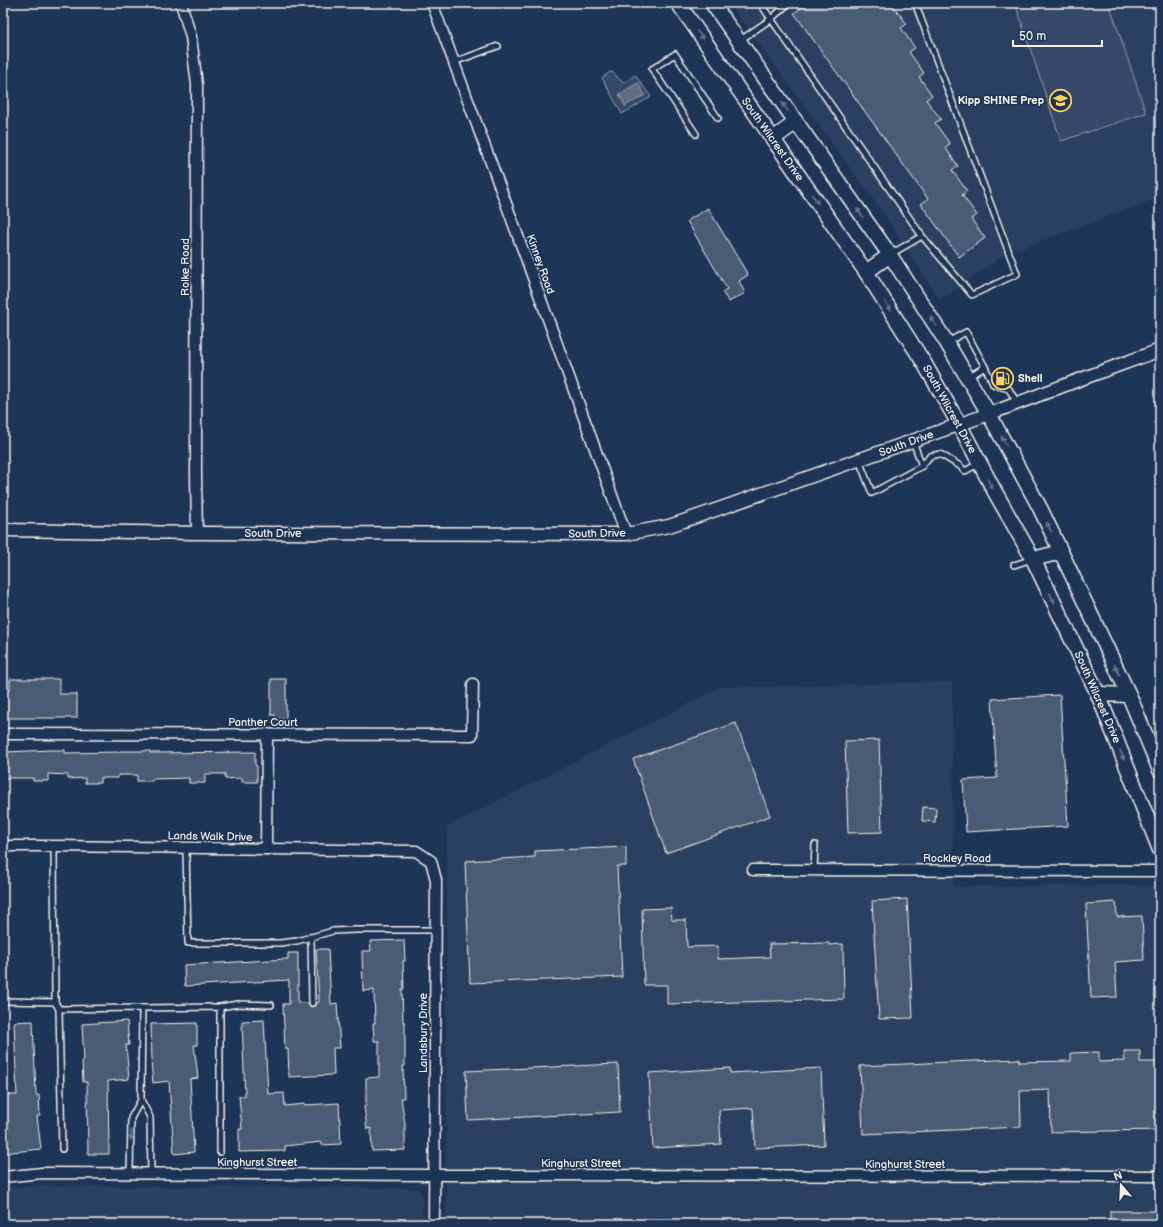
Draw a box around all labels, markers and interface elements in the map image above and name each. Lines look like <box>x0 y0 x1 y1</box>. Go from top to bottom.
scale bar <box>1013 22 1102 48</box>
text: 50 m <box>1019 29 1046 44</box>
one-way arrow <box>696 30 704 40</box>
school or university icon: Kipp SHINE Prep <box>1047 87 1073 113</box>
place label: Kipp SHINE Prep <box>958 94 1044 107</box>
street label: South Wilcrest Drive <box>739 95 807 184</box>
one-way arrow <box>781 102 789 112</box>
one-way arrow <box>811 194 819 204</box>
one-way arrow <box>856 208 864 218</box>
street label: Kinney Road <box>524 233 557 296</box>
street label: Rolke Road <box>179 238 192 296</box>
one-way arrow <box>884 301 892 311</box>
one-way arrow <box>929 316 937 326</box>
street label: South Wilcrest Drive <box>920 363 980 456</box>
fuel station icon: Shell <box>990 365 1016 391</box>
place label: Shell <box>1018 372 1043 385</box>
street label: South Drive <box>877 427 936 459</box>
one-way arrow <box>1000 435 1007 447</box>
one-way arrow <box>987 478 994 489</box>
one-way arrow <box>1046 522 1052 533</box>
street label: South Drive <box>568 526 626 540</box>
street label: South Drive <box>244 527 302 540</box>
one-way arrow <box>1049 592 1055 604</box>
street label: South Wilcrest Drive <box>1071 649 1124 746</box>
one-way arrow <box>1114 664 1120 676</box>
street label: Panther Court <box>228 716 298 729</box>
one-way arrow <box>1120 749 1126 761</box>
street label: Lands Walk Drive <box>167 829 253 844</box>
street label: Rockley Road <box>923 852 991 865</box>
street label: Landsbury Drive <box>417 993 430 1073</box>
one-way arrow <box>127 1129 134 1141</box>
street label: Kinghurst Street <box>217 1156 298 1169</box>
street label: Kinghurst Street <box>541 1157 622 1170</box>
street label: Kinghurst Street <box>865 1158 946 1171</box>
north arrow <box>1101 1165 1141 1205</box>
text: N <box>1112 1169 1124 1184</box>

